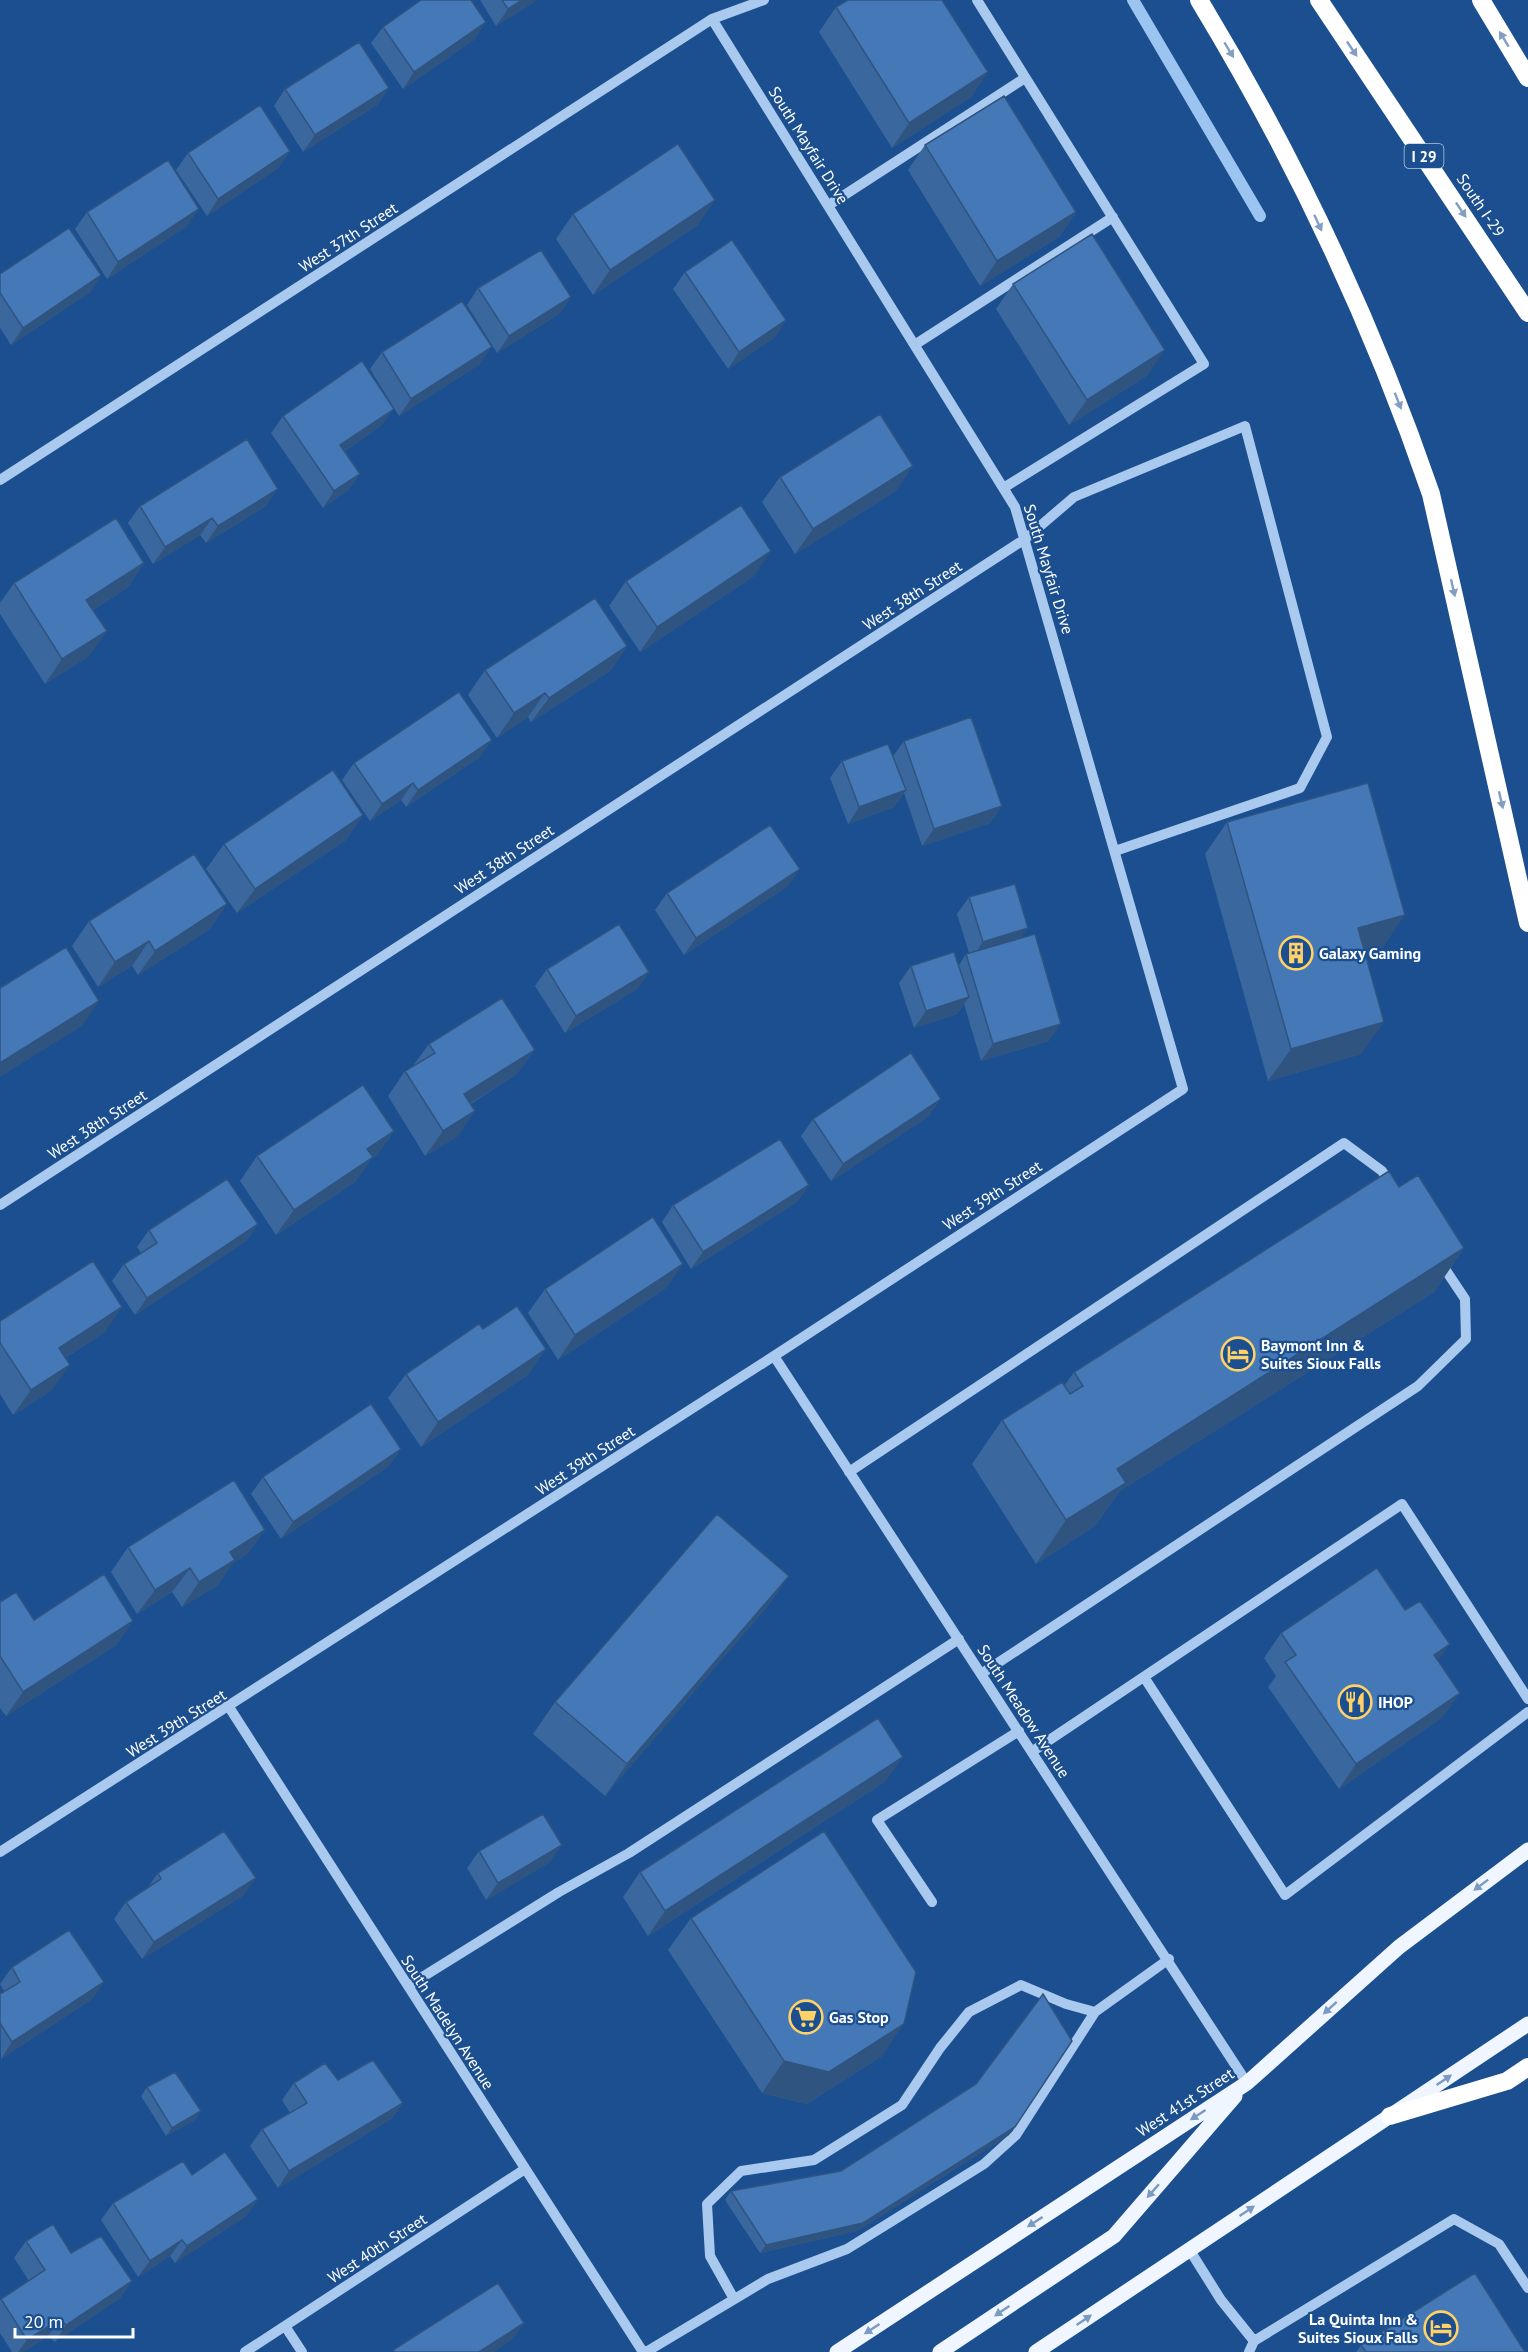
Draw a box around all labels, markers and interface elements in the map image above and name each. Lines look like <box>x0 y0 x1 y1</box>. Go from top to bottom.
one-way arrow <box>1499 31 1510 47</box>
one-way arrow <box>1346 40 1358 56</box>
one-way arrow <box>1224 42 1235 58</box>
street label: South Mayfair Drive <box>765 82 853 208</box>
road number: I 29 <box>1404 144 1444 168</box>
street label: South I-29 <box>1453 170 1509 240</box>
street label: West 37th Street <box>295 197 402 276</box>
one-way arrow <box>1455 202 1467 218</box>
one-way arrow <box>1314 215 1323 232</box>
one-way arrow <box>1394 392 1403 410</box>
street label: South Mayfair Drive <box>1020 501 1078 637</box>
street label: West 38th Street <box>859 555 966 634</box>
one-way arrow <box>1449 579 1458 598</box>
one-way arrow <box>1497 790 1506 809</box>
street label: West 38th Street <box>451 819 558 898</box>
building icon: Galaxy Gaming <box>1278 935 1314 971</box>
place label: Galaxy Gaming <box>1319 943 1421 963</box>
street label: West 38th Street <box>44 1084 151 1163</box>
street label: West 39th Street <box>939 1155 1046 1234</box>
place label: Baymont Inn & Suites Sioux Falls <box>1261 1335 1381 1373</box>
hotel icon: Baymont Inn & Suites Sioux Falls <box>1220 1336 1256 1372</box>
street label: West 39th Street <box>532 1420 639 1499</box>
street label: South Meadow Avenue <box>973 1641 1075 1781</box>
street label: West 39th Street <box>122 1684 230 1762</box>
restaurant icon: IHOP <box>1337 1684 1373 1720</box>
place label: IHOP <box>1378 1692 1413 1712</box>
one-way arrow <box>1474 1879 1490 1891</box>
street label: South Madelyn Avenue <box>397 1951 499 2093</box>
supermarket icon: Gas Stop <box>788 1999 824 2035</box>
one-way arrow <box>1323 2001 1338 2015</box>
place label: Gas Stop <box>829 2007 889 2027</box>
street label: West 41st Street <box>1133 2063 1238 2141</box>
one-way arrow <box>1436 2075 1452 2086</box>
one-way arrow <box>1190 2109 1206 2120</box>
one-way arrow <box>1147 2183 1160 2199</box>
one-way arrow <box>1238 2205 1254 2217</box>
street label: West 40th Street <box>324 2208 431 2287</box>
one-way arrow <box>1027 2216 1043 2227</box>
scale bar <box>15 2301 134 2339</box>
one-way arrow <box>994 2305 1010 2317</box>
place label: La Quinta Inn & Suites Sioux Falls <box>1298 2309 1418 2347</box>
text: 20 m <box>24 2310 63 2333</box>
hotel icon: La Quinta Inn & Suites Sioux Falls <box>1423 2310 1459 2346</box>
one-way arrow <box>1076 2314 1093 2325</box>
one-way arrow <box>864 2323 880 2334</box>

